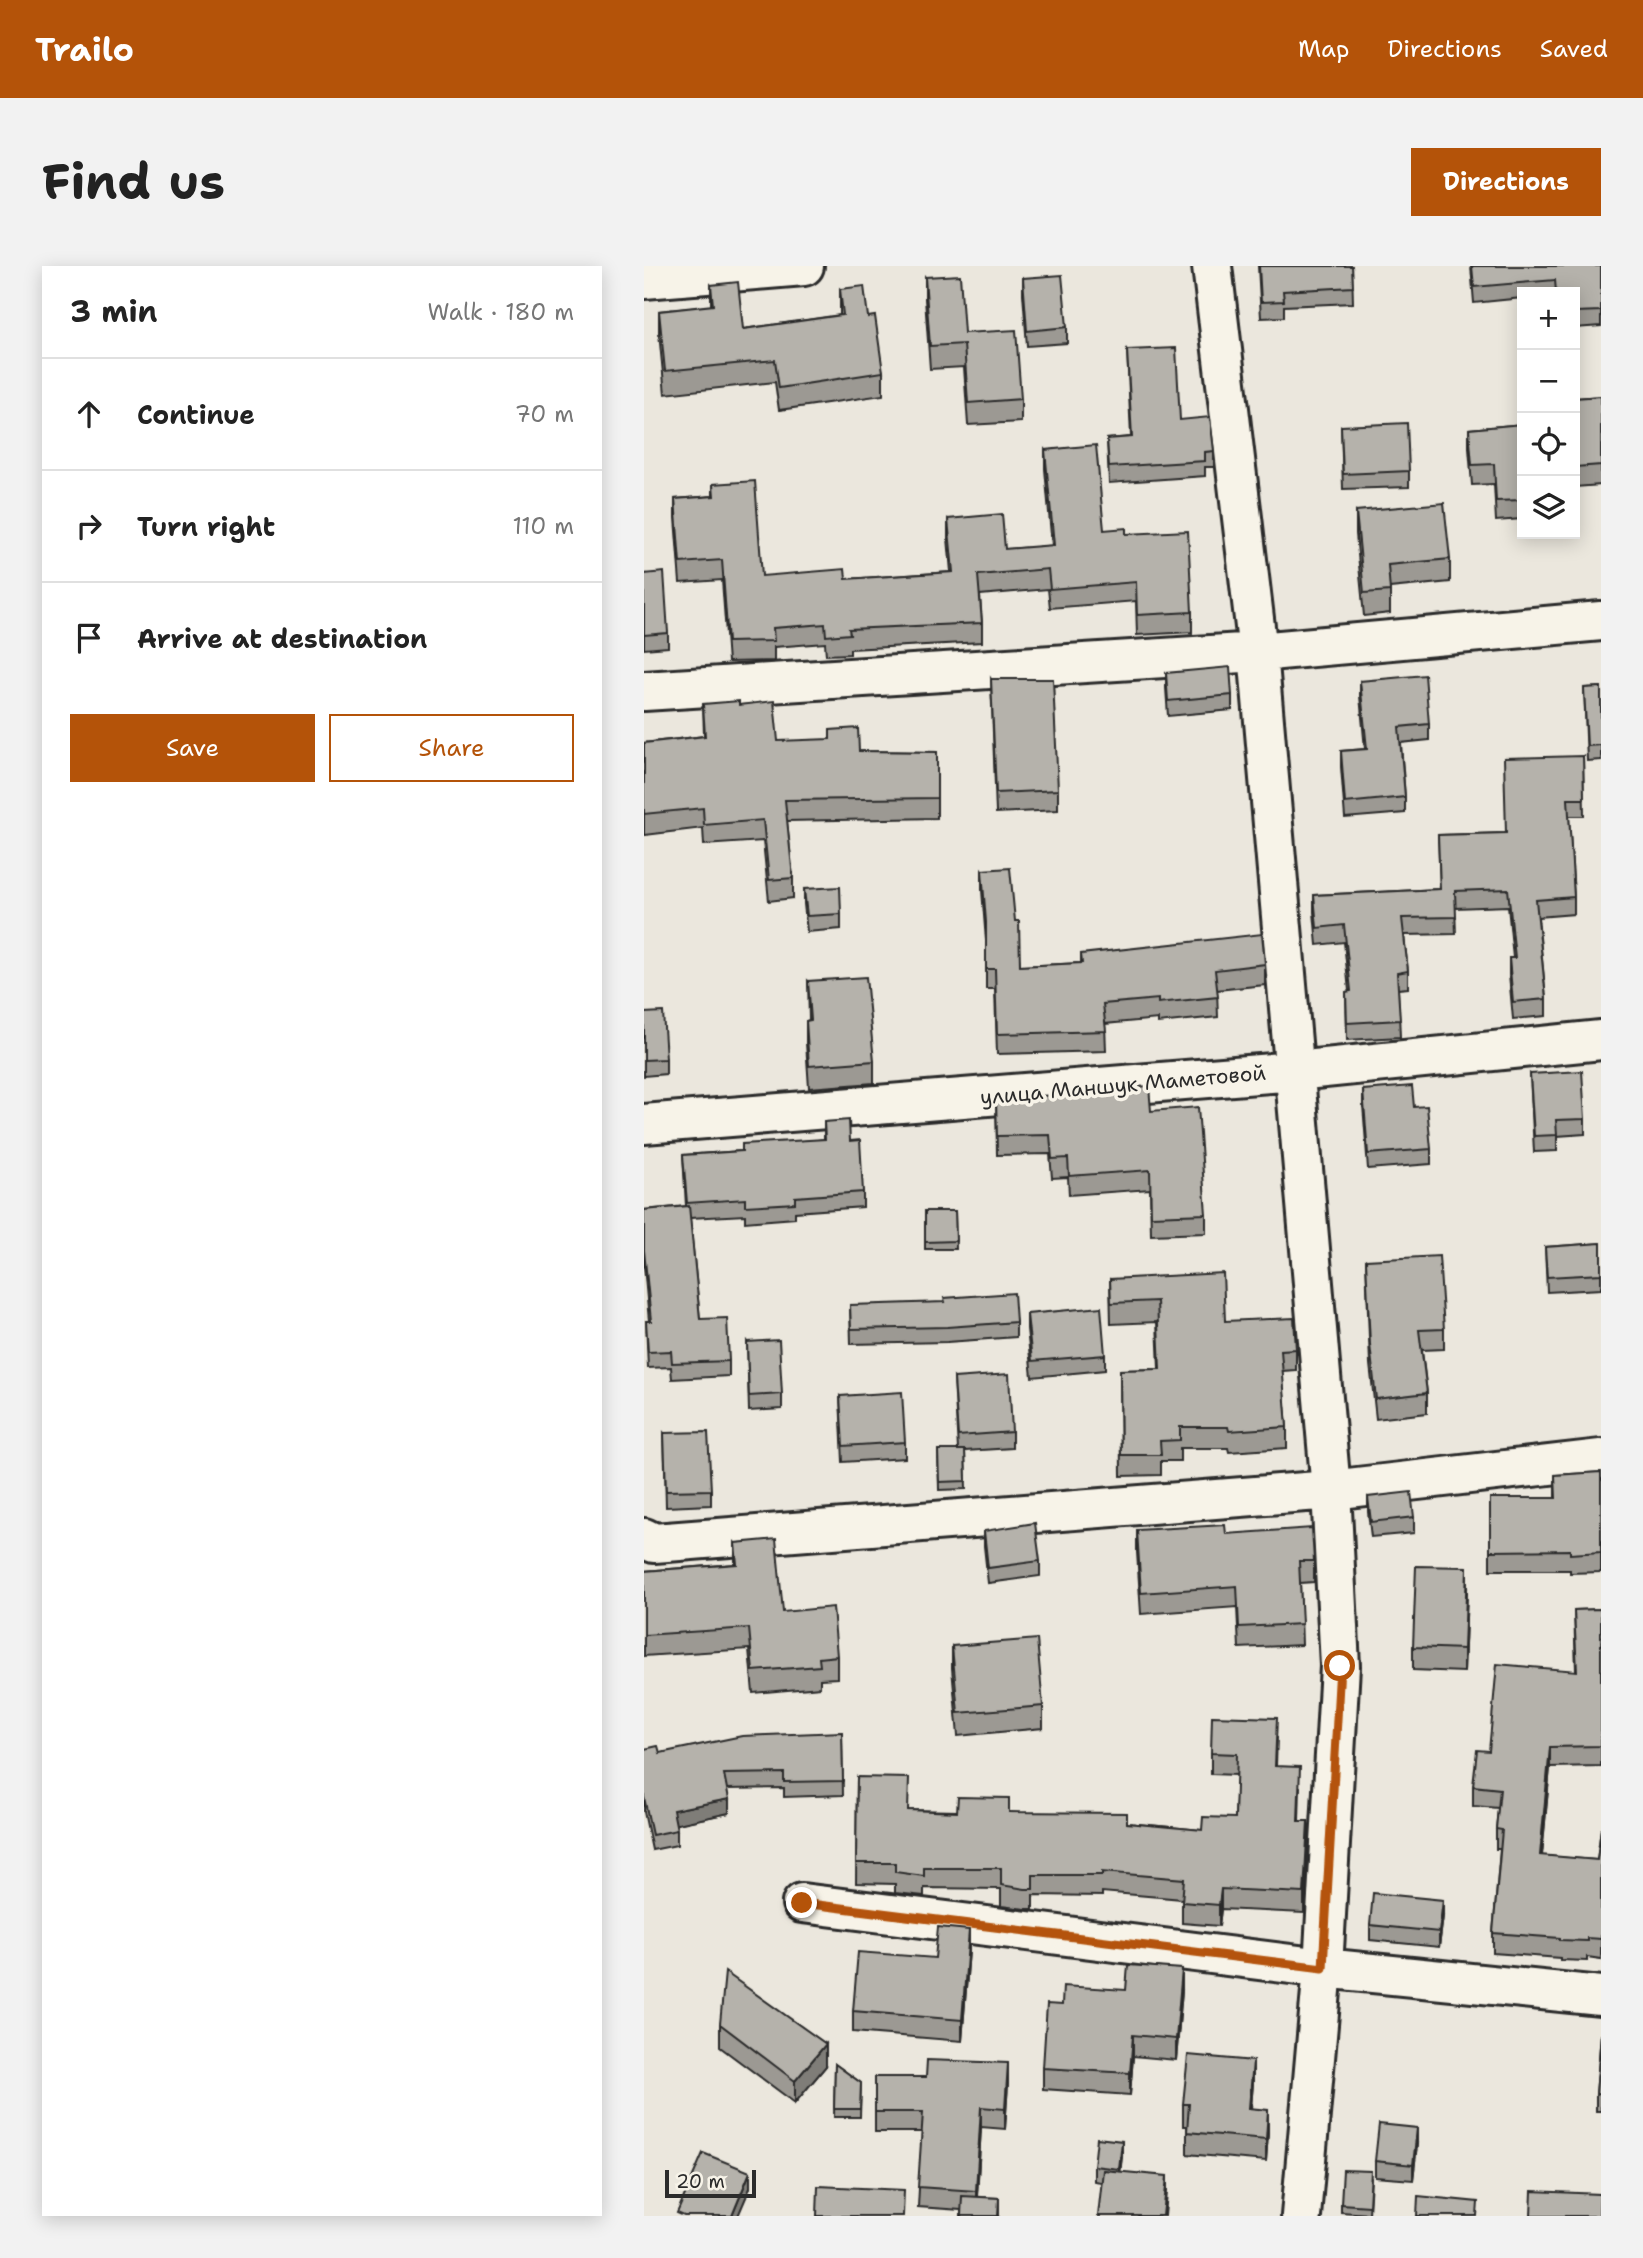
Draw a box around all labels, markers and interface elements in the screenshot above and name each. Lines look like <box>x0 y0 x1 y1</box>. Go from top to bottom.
text: Trailo <box>35 27 134 72</box>
text: Map <box>1298 33 1349 65</box>
text: Directions <box>1387 33 1502 65</box>
text: Saved <box>1540 33 1608 65</box>
button: Directions <box>1411 148 1601 216</box>
text: Find us <box>42 149 225 215</box>
map controls <box>1517 287 1580 539</box>
button: + <box>1517 287 1580 350</box>
text: 3 min <box>70 291 157 332</box>
text: Walk · 180 m <box>428 297 574 327</box>
button: − <box>1517 350 1580 413</box>
icon: ahead <box>70 395 108 433</box>
text: Continue <box>137 397 255 432</box>
text: 70 m <box>515 399 574 429</box>
button: locate <box>1517 413 1580 476</box>
button: layers <box>1517 476 1580 539</box>
icon: right <box>70 507 108 545</box>
text: Turn right <box>137 509 275 544</box>
text: 110 m <box>512 511 574 541</box>
icon: arrive <box>70 619 108 657</box>
text: Arrive at destination <box>137 621 427 656</box>
button: Save <box>70 714 315 782</box>
button: Share <box>329 714 574 782</box>
street label: улица Маншук Маметовой <box>979 1059 1267 1111</box>
route start <box>1324 1650 1355 1681</box>
route end <box>786 1887 817 1918</box>
scale bar <box>665 2167 756 2199</box>
text: 20 m <box>676 2169 725 2194</box>

